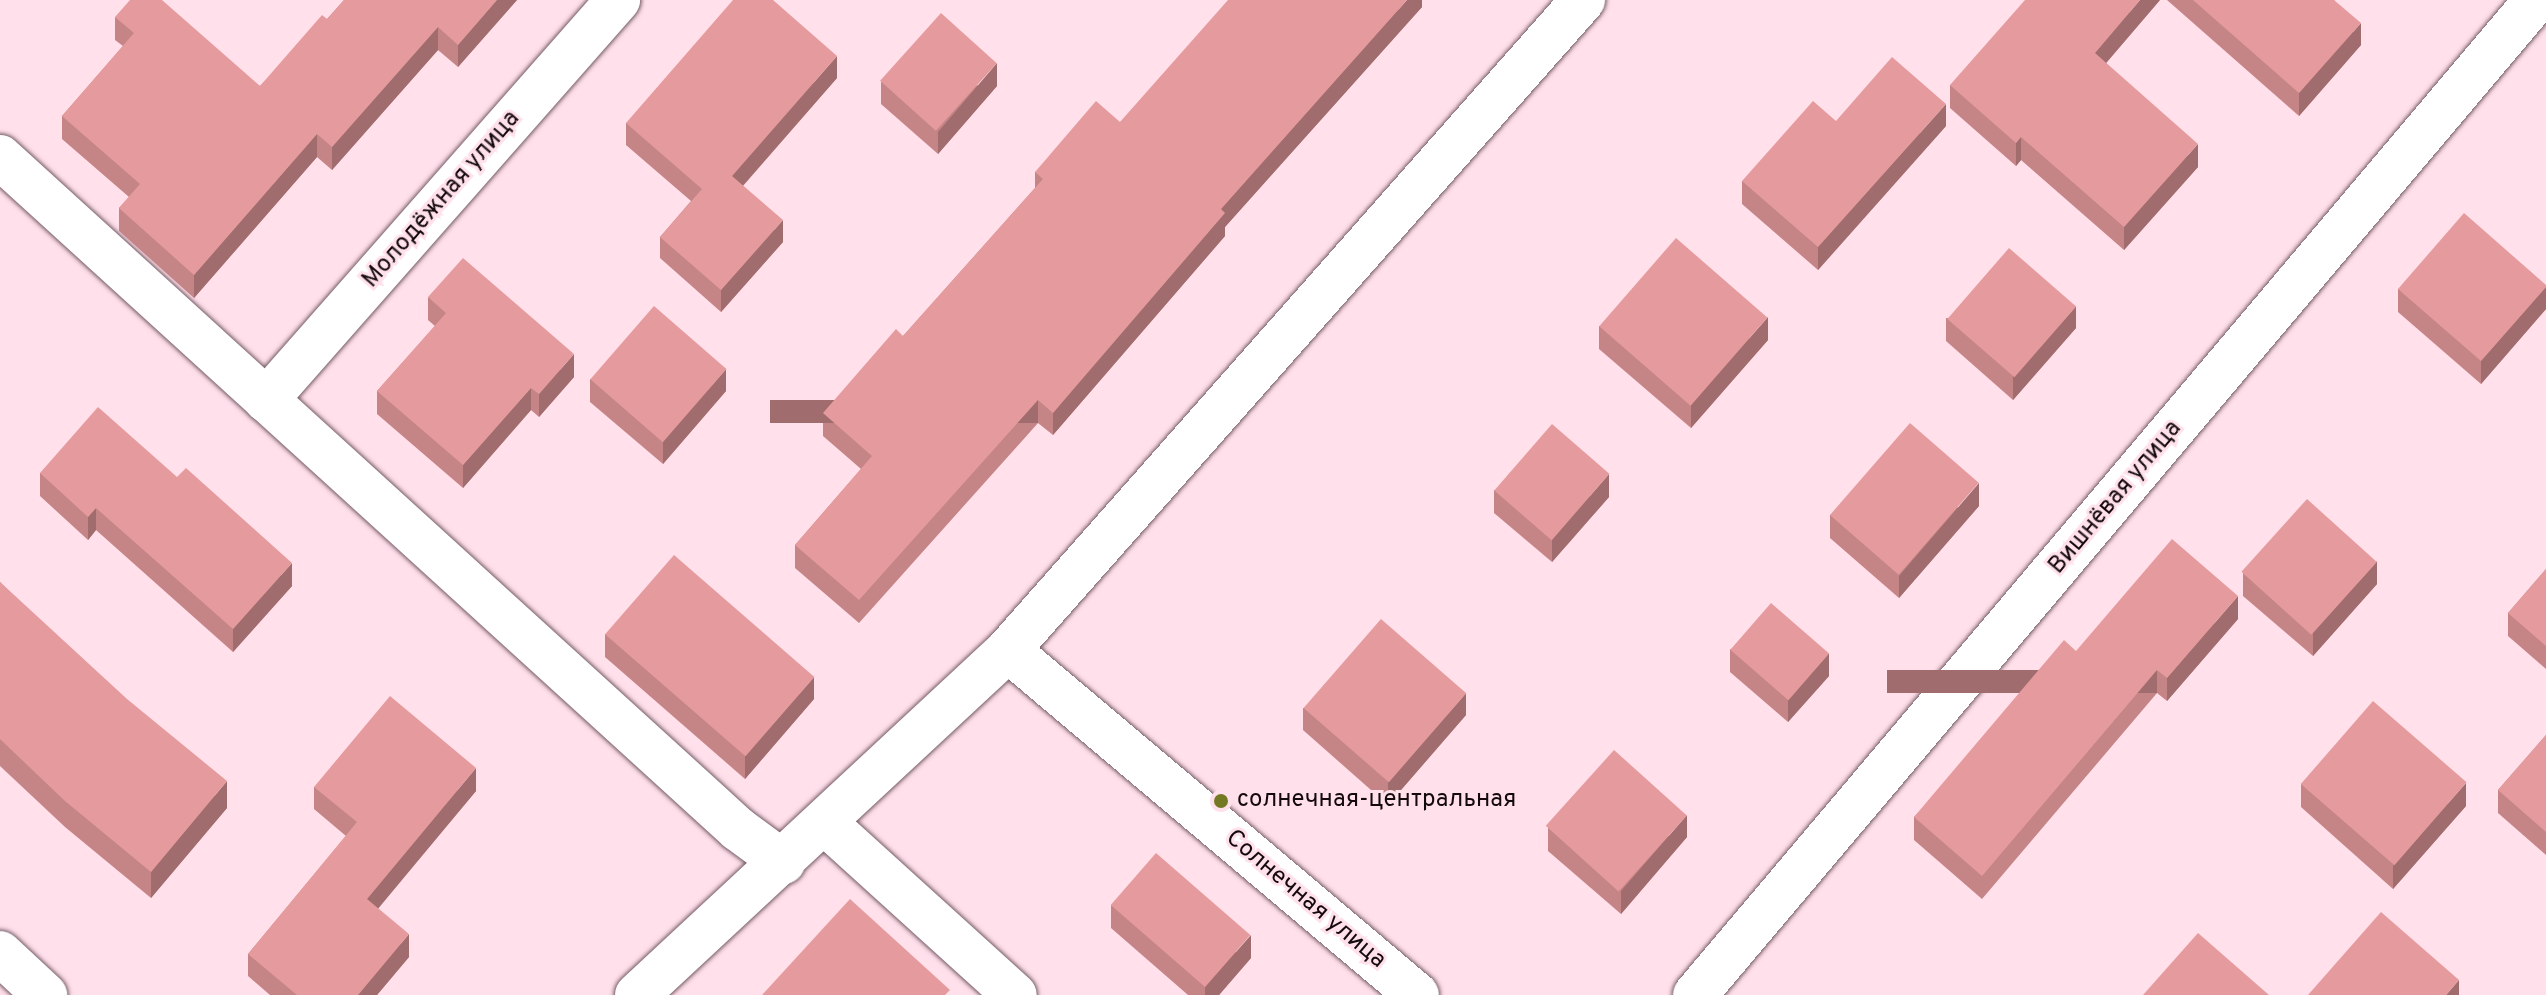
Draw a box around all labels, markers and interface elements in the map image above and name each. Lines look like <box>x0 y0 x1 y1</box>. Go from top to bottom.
street label: Молодёжная улица <box>357 105 527 295</box>
street label: Вишнёвая улица <box>2043 415 2189 581</box>
place label: солнечная-центральная <box>1237 787 1516 815</box>
marker: солнечная-центральная <box>1212 792 1230 810</box>
street label: Солнечная улица <box>1219 825 1391 975</box>

